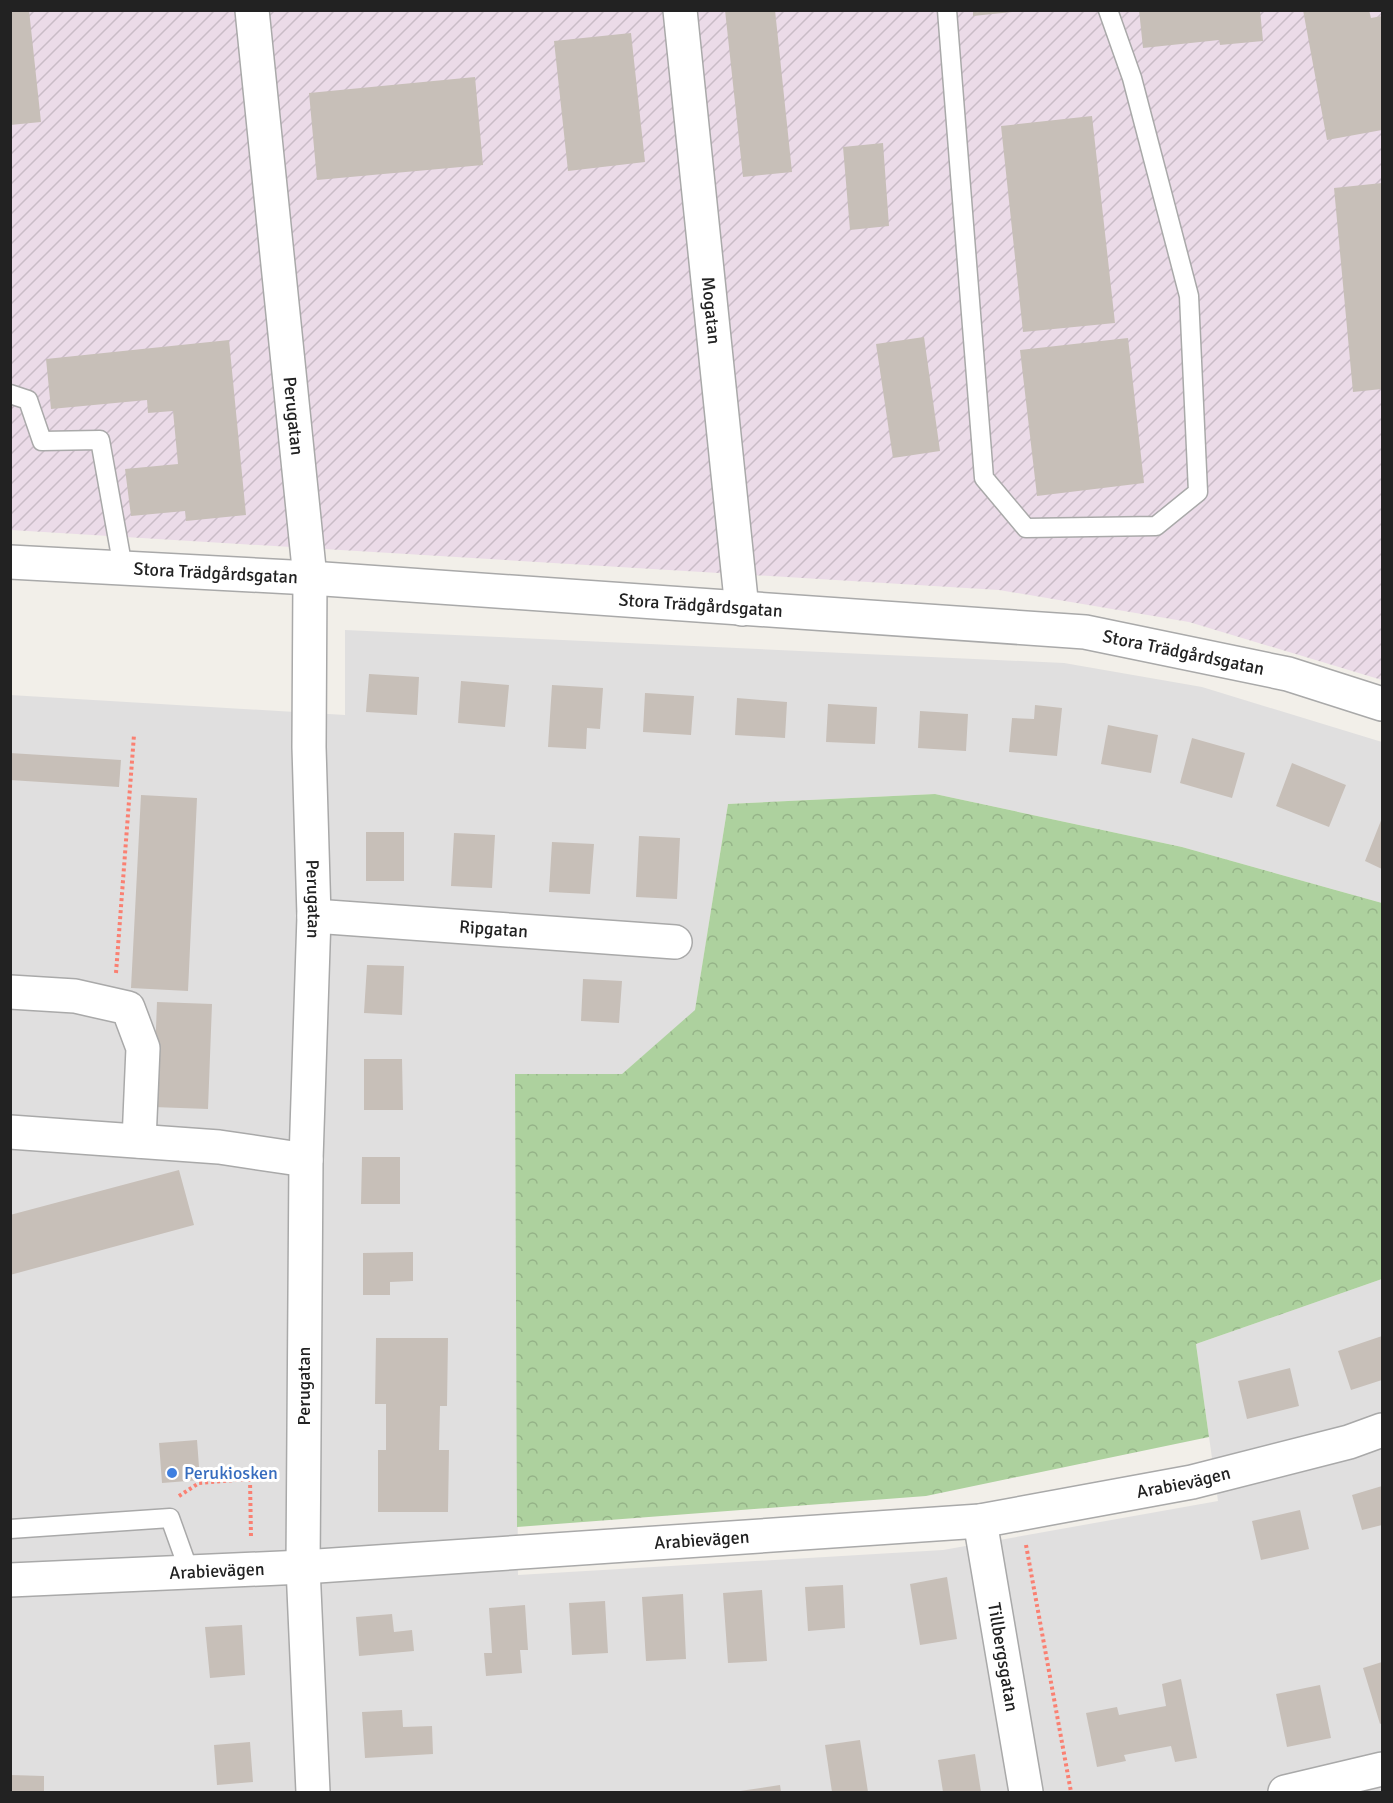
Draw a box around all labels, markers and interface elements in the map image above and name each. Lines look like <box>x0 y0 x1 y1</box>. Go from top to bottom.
street label: Mogatan <box>697 276 726 345</box>
street label: Perugatan <box>278 375 308 456</box>
street label: Stora Trädgårdsgatan <box>133 558 298 588</box>
street label: Stora Trädgårdsgatan <box>618 589 783 622</box>
street label: Stora Trädgårdsgatan <box>1101 625 1266 680</box>
street label: Perugatan <box>301 859 325 939</box>
street label: Ripgatan <box>458 915 529 942</box>
street label: Perugatan <box>293 1347 315 1425</box>
place label: Perukiosken <box>184 1462 278 1484</box>
street label: Arabievägen <box>1135 1462 1233 1503</box>
marker: Perukiosken <box>165 1466 179 1480</box>
street label: Arabievägen <box>653 1526 750 1554</box>
street label: Arabievägen <box>169 1558 265 1584</box>
street label: Tillbergsgatan <box>983 1601 1023 1713</box>

